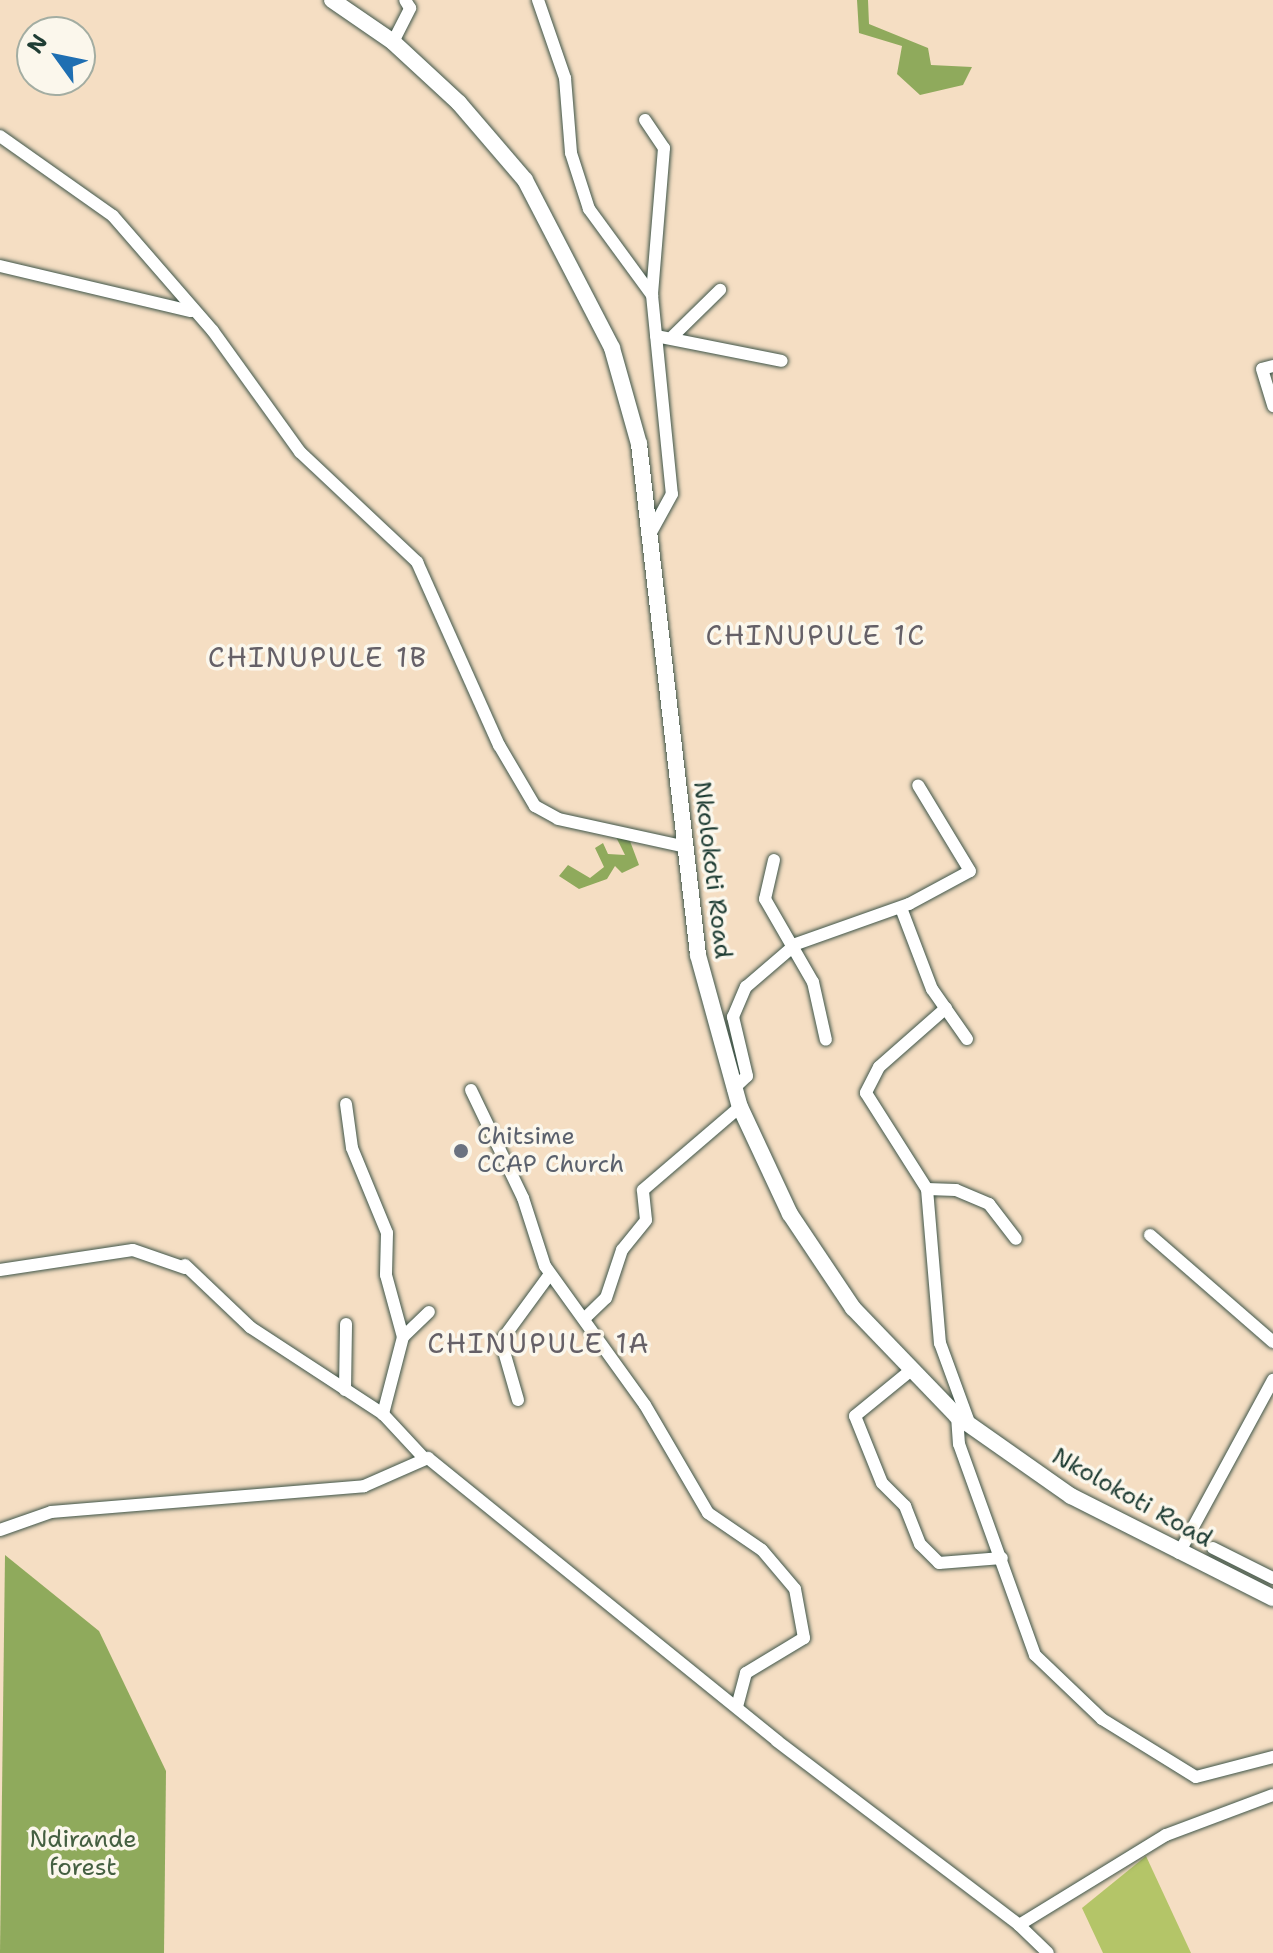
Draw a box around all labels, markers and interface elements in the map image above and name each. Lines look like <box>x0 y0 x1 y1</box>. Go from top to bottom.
north arrow <box>16 16 96 96</box>
text: N <box>20 29 54 59</box>
district label: CHINUPULE 1C <box>705 618 927 652</box>
district label: CHINUPULE 1B <box>208 640 428 674</box>
street label: Nkolokoti Road <box>687 780 737 960</box>
place label: Chitsime CCAP Church <box>477 1123 624 1179</box>
marker: Chitsime CCAP Church <box>452 1142 470 1160</box>
district label: CHINUPULE 1A <box>427 1326 651 1360</box>
street label: Nkolokoti Road <box>1047 1442 1217 1554</box>
park label: Ndirande forest <box>29 1826 137 1882</box>

